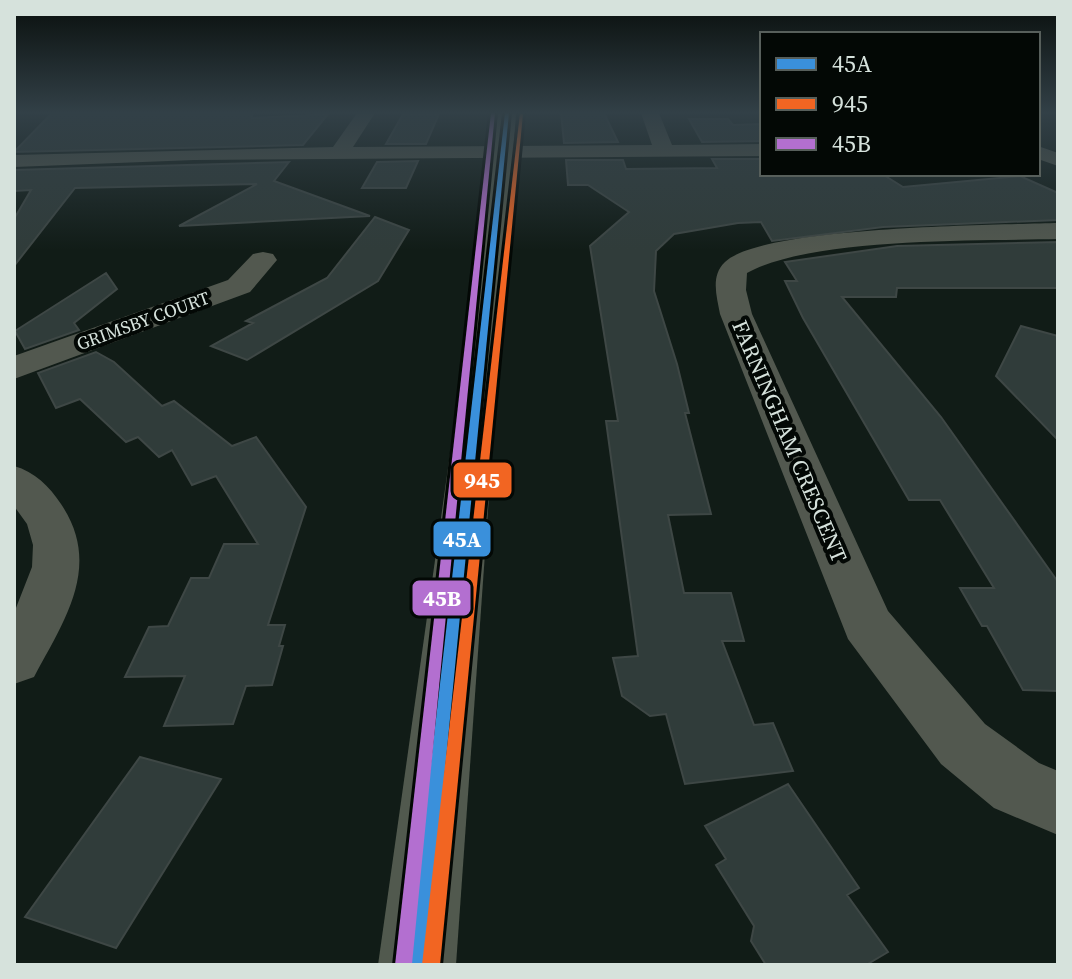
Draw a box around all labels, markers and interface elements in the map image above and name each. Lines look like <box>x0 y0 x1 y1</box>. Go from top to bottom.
legend <box>760 32 1040 176</box>
text: 45A <box>832 47 872 80</box>
text: 945 <box>832 87 868 120</box>
text: 45B <box>832 127 871 160</box>
street label: GRIMSBY COURT <box>73 285 213 356</box>
street label: FARNINGHAM CRESCENT <box>725 315 855 567</box>
line badge: 945 <box>452 461 513 499</box>
text: 945 <box>464 465 500 495</box>
line badge: 45A <box>432 520 492 558</box>
text: 45A <box>443 524 481 554</box>
line badge: 45B <box>411 579 472 617</box>
text: 45B <box>423 583 461 613</box>

